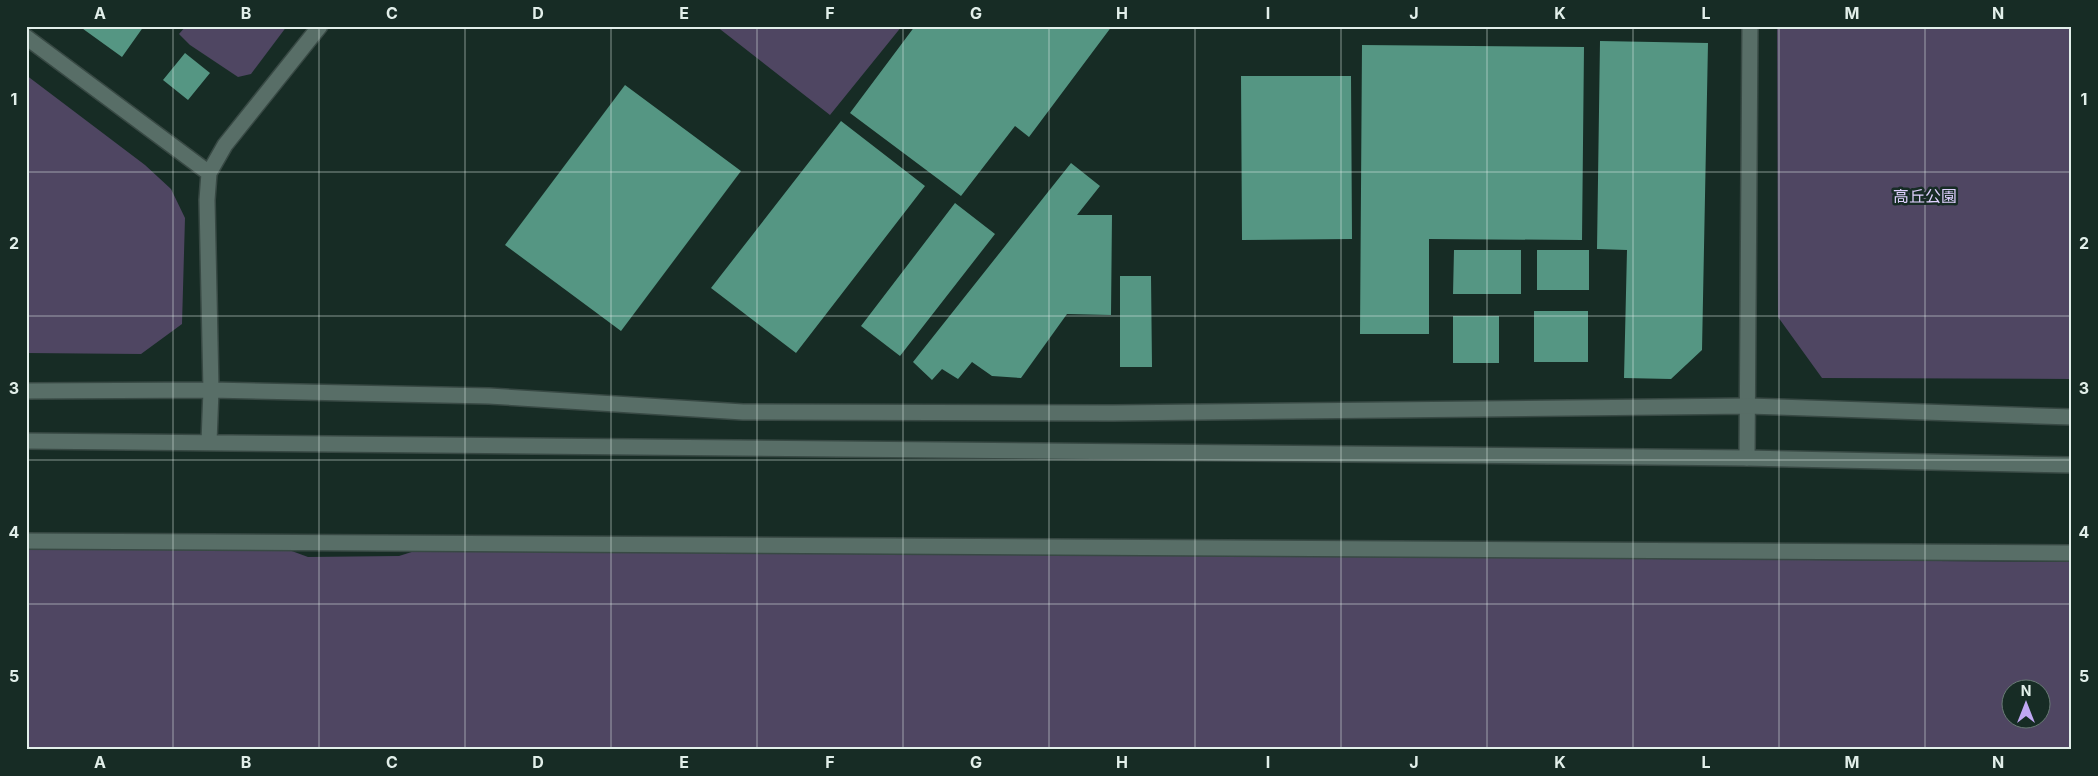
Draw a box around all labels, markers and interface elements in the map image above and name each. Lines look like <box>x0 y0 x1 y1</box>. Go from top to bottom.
text: A <box>94 3 106 23</box>
text: B <box>241 3 251 23</box>
text: C <box>386 3 398 23</box>
text: D <box>532 3 544 23</box>
text: E <box>679 3 689 23</box>
text: F <box>825 3 835 23</box>
text: G <box>970 3 982 23</box>
text: H <box>1116 3 1128 23</box>
text: I <box>1266 3 1270 23</box>
text: J <box>1409 3 1419 23</box>
text: K <box>1554 3 1566 23</box>
text: L <box>1701 3 1711 23</box>
text: M <box>1845 3 1859 23</box>
text: N <box>1992 3 2004 23</box>
text: 1 <box>11 89 17 109</box>
text: 1 <box>2081 89 2087 109</box>
park label: 高丘公園 <box>1893 186 1957 206</box>
text: 2 <box>9 233 19 253</box>
text: 2 <box>2079 233 2089 253</box>
text: 3 <box>9 378 19 398</box>
text: 3 <box>2079 378 2089 398</box>
text: 4 <box>9 522 20 542</box>
text: 4 <box>2079 522 2090 542</box>
text: 5 <box>9 666 19 686</box>
text: 5 <box>2079 666 2089 686</box>
north arrow <box>2000 678 2050 728</box>
text: N <box>2021 682 2031 699</box>
text: A <box>94 752 106 772</box>
text: B <box>241 752 251 772</box>
text: C <box>386 752 398 772</box>
text: D <box>532 752 544 772</box>
text: E <box>679 752 689 772</box>
text: F <box>825 752 835 772</box>
text: G <box>970 752 982 772</box>
text: H <box>1116 752 1128 772</box>
text: I <box>1266 752 1270 772</box>
text: J <box>1409 752 1419 772</box>
text: K <box>1554 752 1566 772</box>
text: L <box>1701 752 1711 772</box>
text: M <box>1845 752 1859 772</box>
text: N <box>1992 752 2004 772</box>

